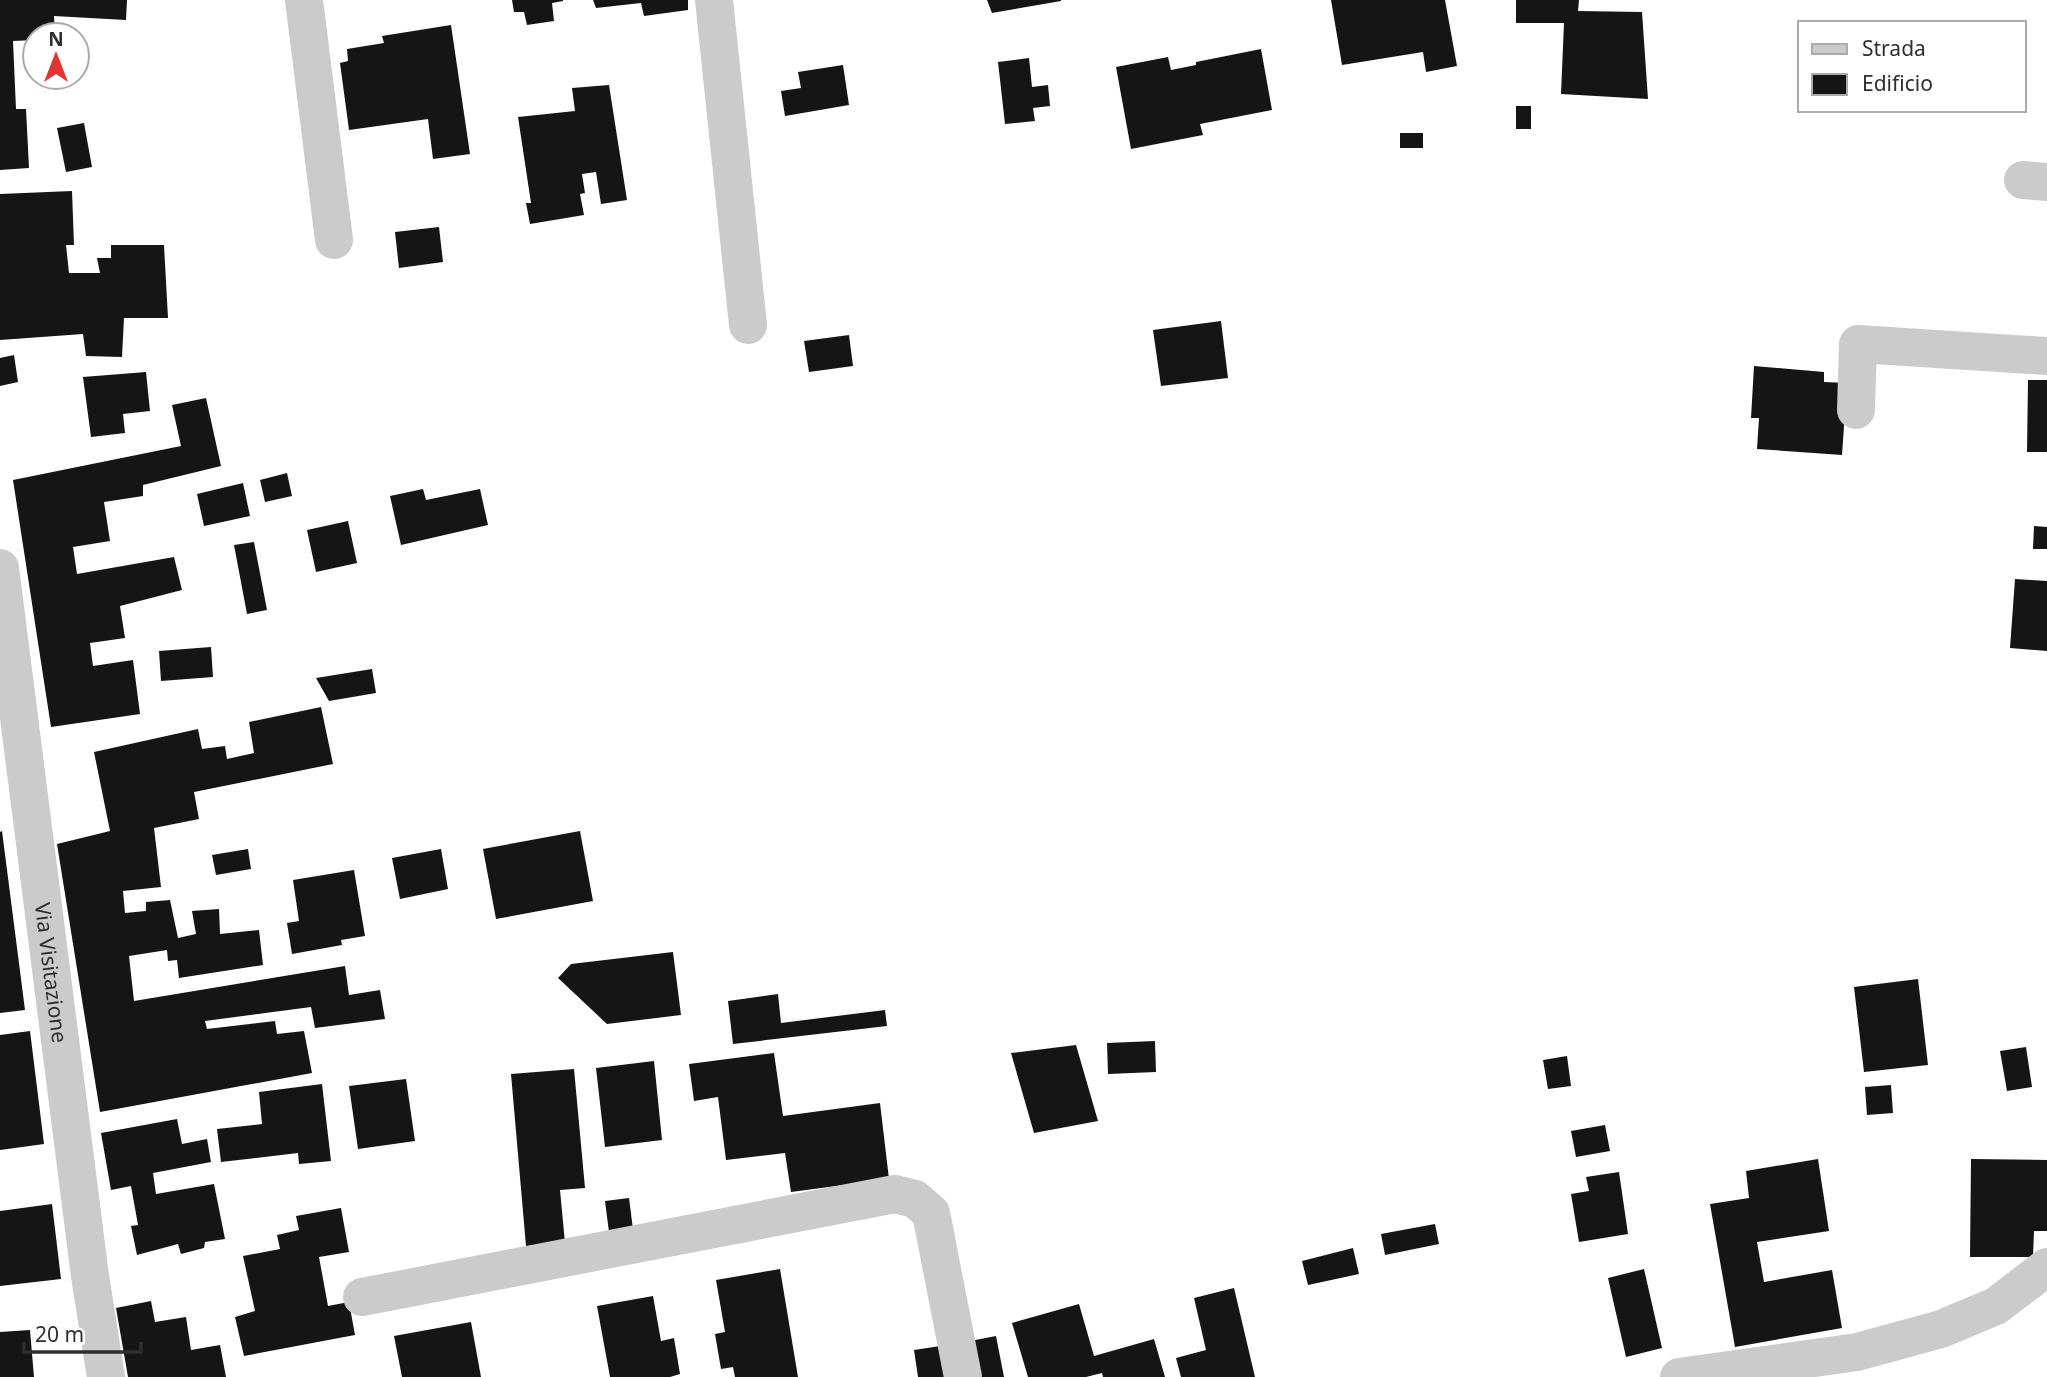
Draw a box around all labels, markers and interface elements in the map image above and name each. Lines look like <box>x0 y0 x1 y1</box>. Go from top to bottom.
north arrow <box>21 21 91 91</box>
legend <box>1798 21 2026 112</box>
text: N <box>48 26 64 52</box>
text: Strada <box>1862 34 1926 62</box>
text: Edificio <box>1862 69 1933 97</box>
street label: Via Visitazione <box>29 901 74 1044</box>
scale bar <box>24 1310 142 1354</box>
text: 20 m <box>35 1320 84 1348</box>

